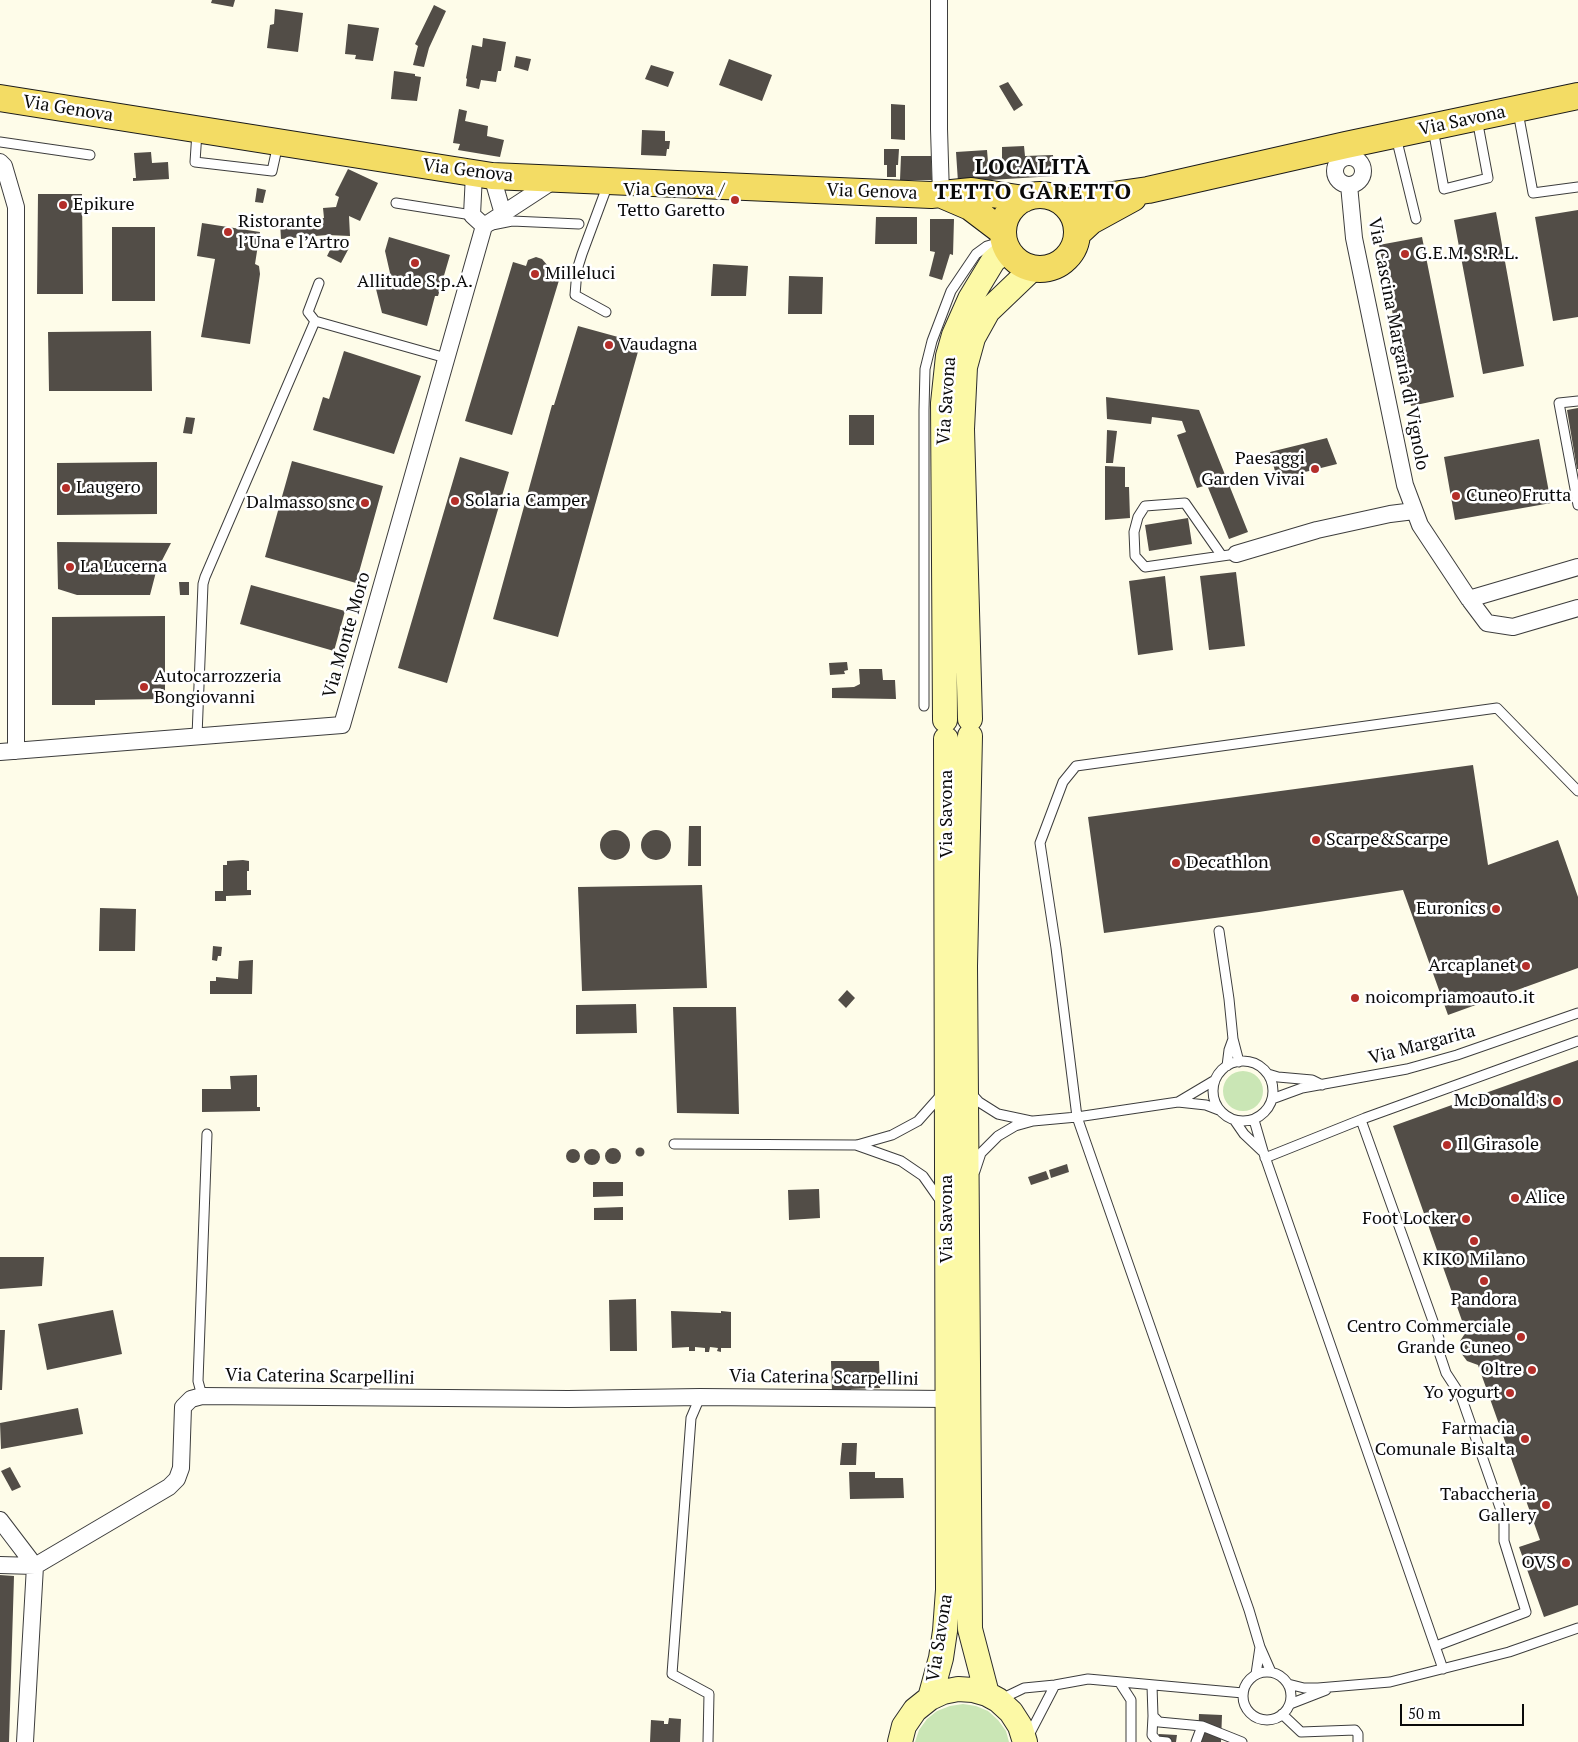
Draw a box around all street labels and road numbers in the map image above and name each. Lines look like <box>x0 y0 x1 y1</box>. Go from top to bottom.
street label: Via Genova <box>21 91 115 127</box>
street label: Via Savona <box>1416 101 1508 141</box>
street label: Via Genova <box>421 155 515 187</box>
street label: Via Genova <box>826 180 918 204</box>
street label: Via Cascina Margaria di Vignolo <box>1363 216 1433 472</box>
street label: Via Savona <box>933 356 961 446</box>
street label: Via Monte Moro <box>319 570 375 700</box>
street label: Via Savona <box>936 770 958 858</box>
street label: Via Margarita <box>1366 1020 1478 1070</box>
street label: Via Savona <box>936 1175 958 1263</box>
street label: Via Caterina Scarpellini <box>225 1365 415 1389</box>
street label: Via Caterina Scarpellini <box>729 1366 919 1390</box>
street label: Via Savona <box>922 1593 958 1683</box>

